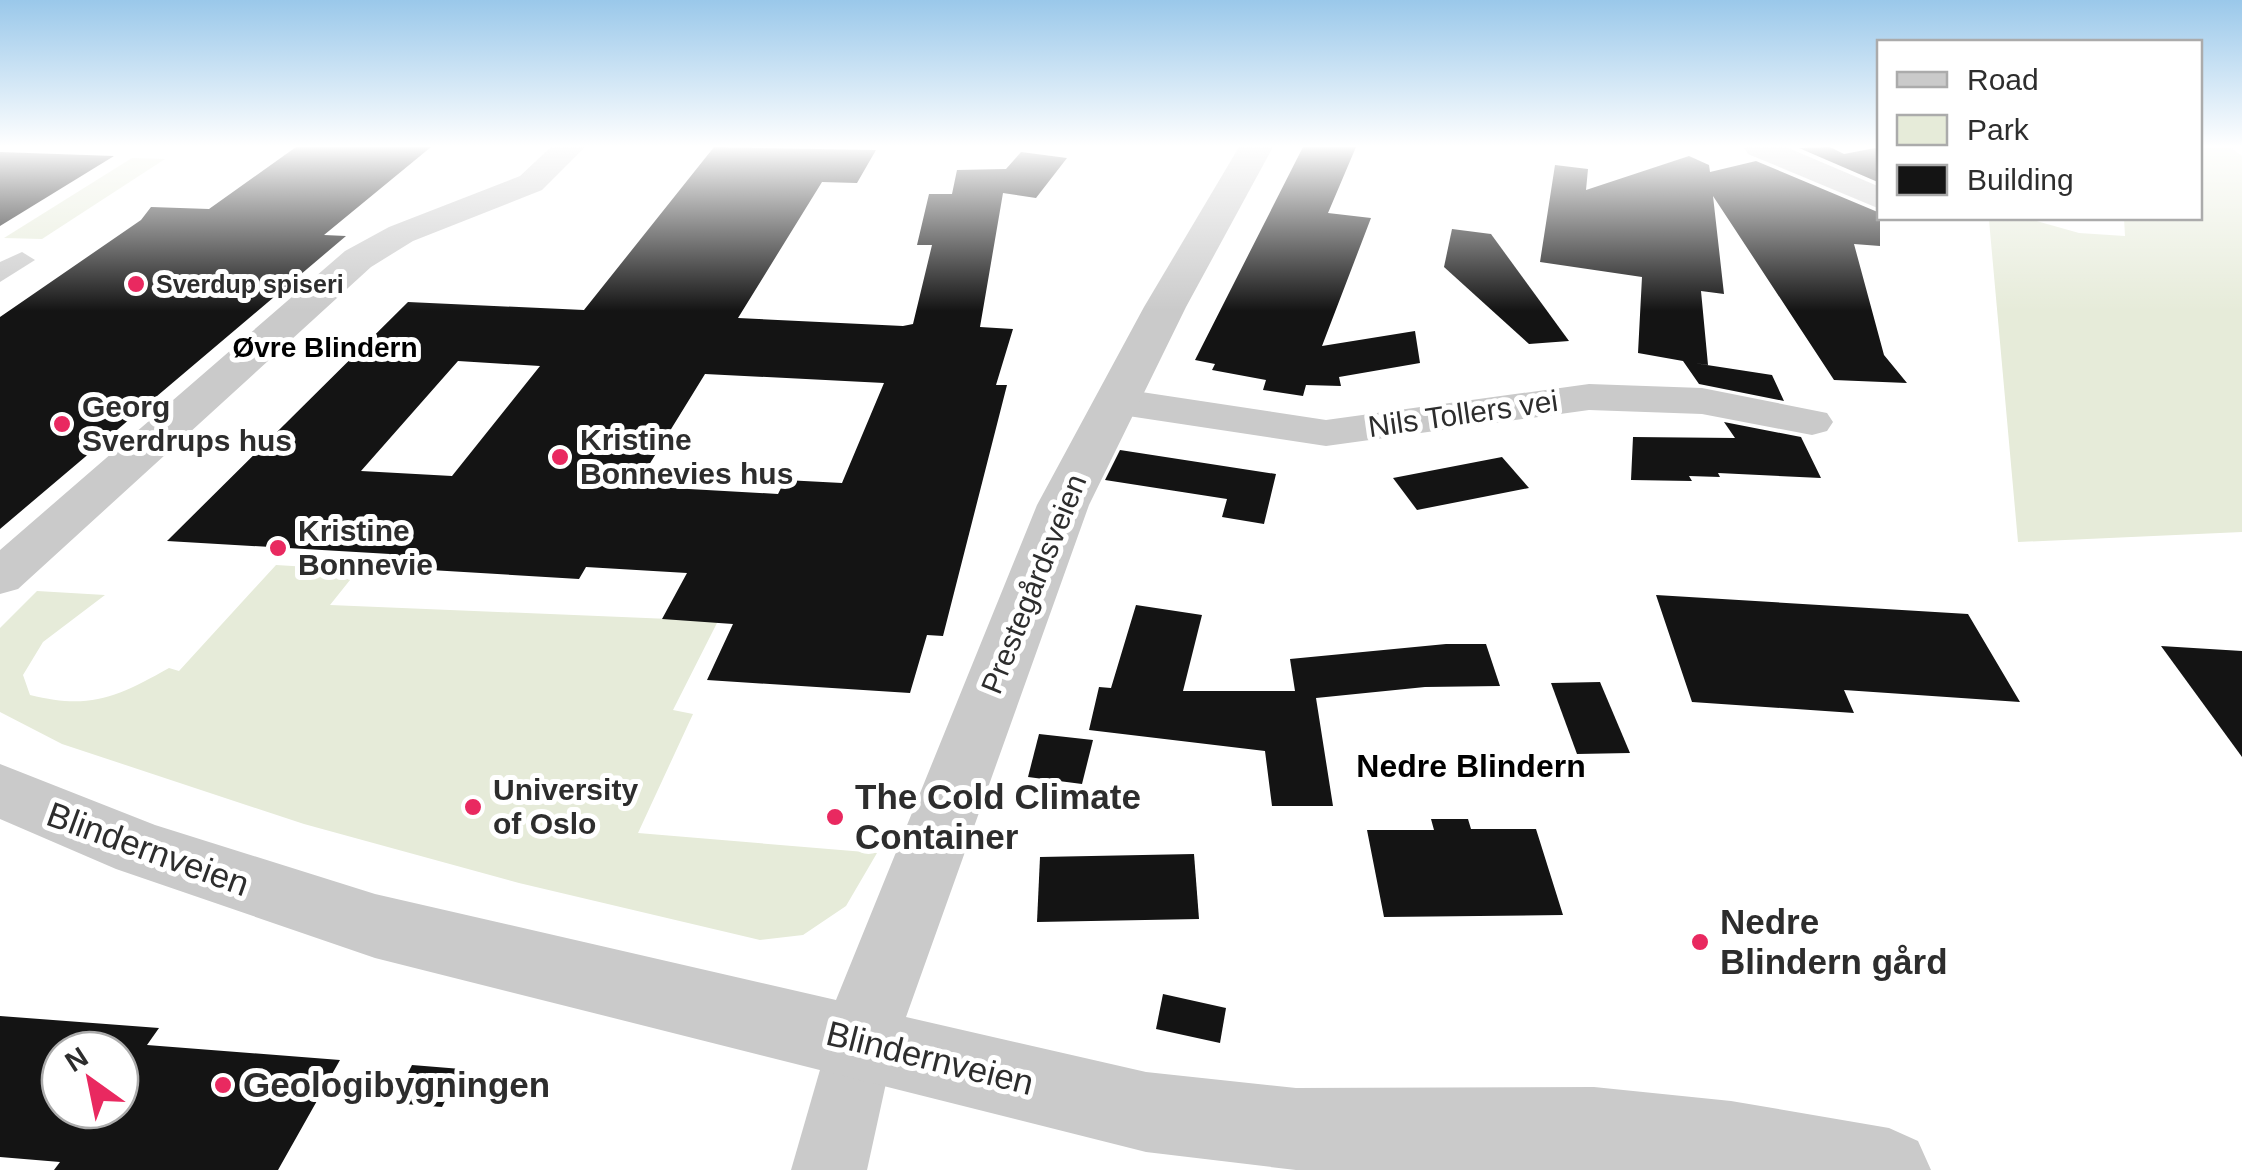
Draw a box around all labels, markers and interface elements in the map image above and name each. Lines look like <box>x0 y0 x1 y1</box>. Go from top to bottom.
legend <box>1877 40 2202 220</box>
text: Road <box>1967 63 2039 96</box>
text: Park <box>1967 113 2030 146</box>
text: Building <box>1967 163 2074 196</box>
place label: Sverdup spiseri <box>156 270 344 298</box>
marker: Sverdup spiseri <box>125 273 147 295</box>
district label: Øvre Blindern <box>232 332 418 363</box>
street label: Nils Tollers vei <box>1366 384 1560 443</box>
place label: Georg Sverdrups hus <box>82 390 292 457</box>
marker: Georg Sverdrups hus <box>51 413 73 435</box>
place label: Kristine Bonnevies hus <box>580 423 793 490</box>
marker: Kristine Bonnevies hus <box>549 446 571 468</box>
street label: Prestegårdsveien <box>975 469 1093 698</box>
place label: Kristine Bonnevie <box>298 514 433 581</box>
marker: Kristine Bonnevie <box>267 537 289 559</box>
district label: Nedre Blindern <box>1356 748 1586 784</box>
place label: University of Oslo <box>493 773 638 840</box>
place label: The Cold Climate Container <box>855 777 1141 856</box>
street label: Blindernveien <box>42 794 254 903</box>
marker: University of Oslo <box>462 796 484 818</box>
marker: The Cold Climate Container <box>824 806 846 828</box>
place label: Nedre Blindern gård <box>1720 902 1948 981</box>
marker: Nedre Blindern gård <box>1689 931 1711 953</box>
street label: Blindernveien <box>823 1013 1038 1102</box>
north arrow <box>40 1030 140 1130</box>
text: N <box>60 1041 94 1078</box>
place label: Geologibygningen <box>243 1065 550 1104</box>
marker: Geologibygningen <box>212 1074 234 1096</box>

